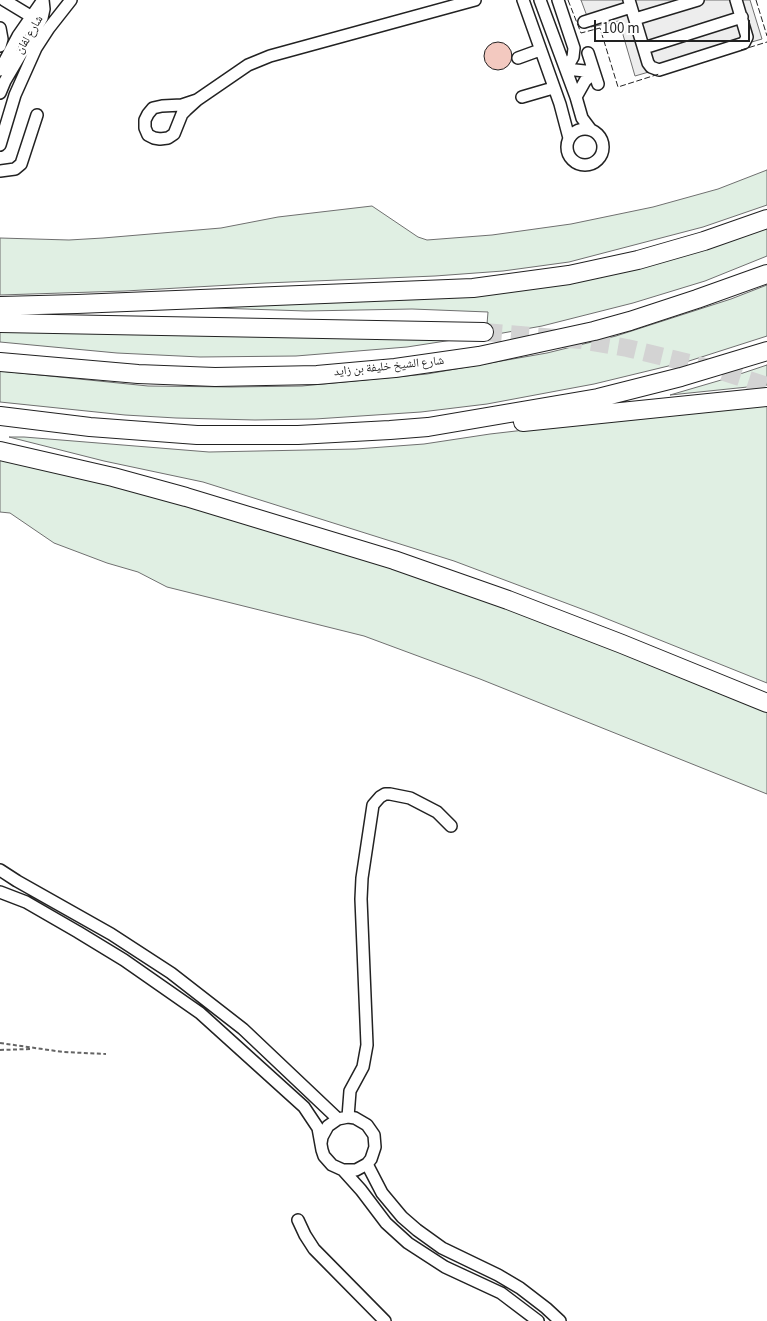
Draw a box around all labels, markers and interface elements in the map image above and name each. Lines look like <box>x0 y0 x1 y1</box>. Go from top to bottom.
scale bar <box>597 10 753 42</box>
street label: شارع لفان <box>13 13 47 57</box>
text: 100 m <box>602 18 640 39</box>
street label: شارع الشيخ خليفة بن زايد <box>333 354 445 380</box>

